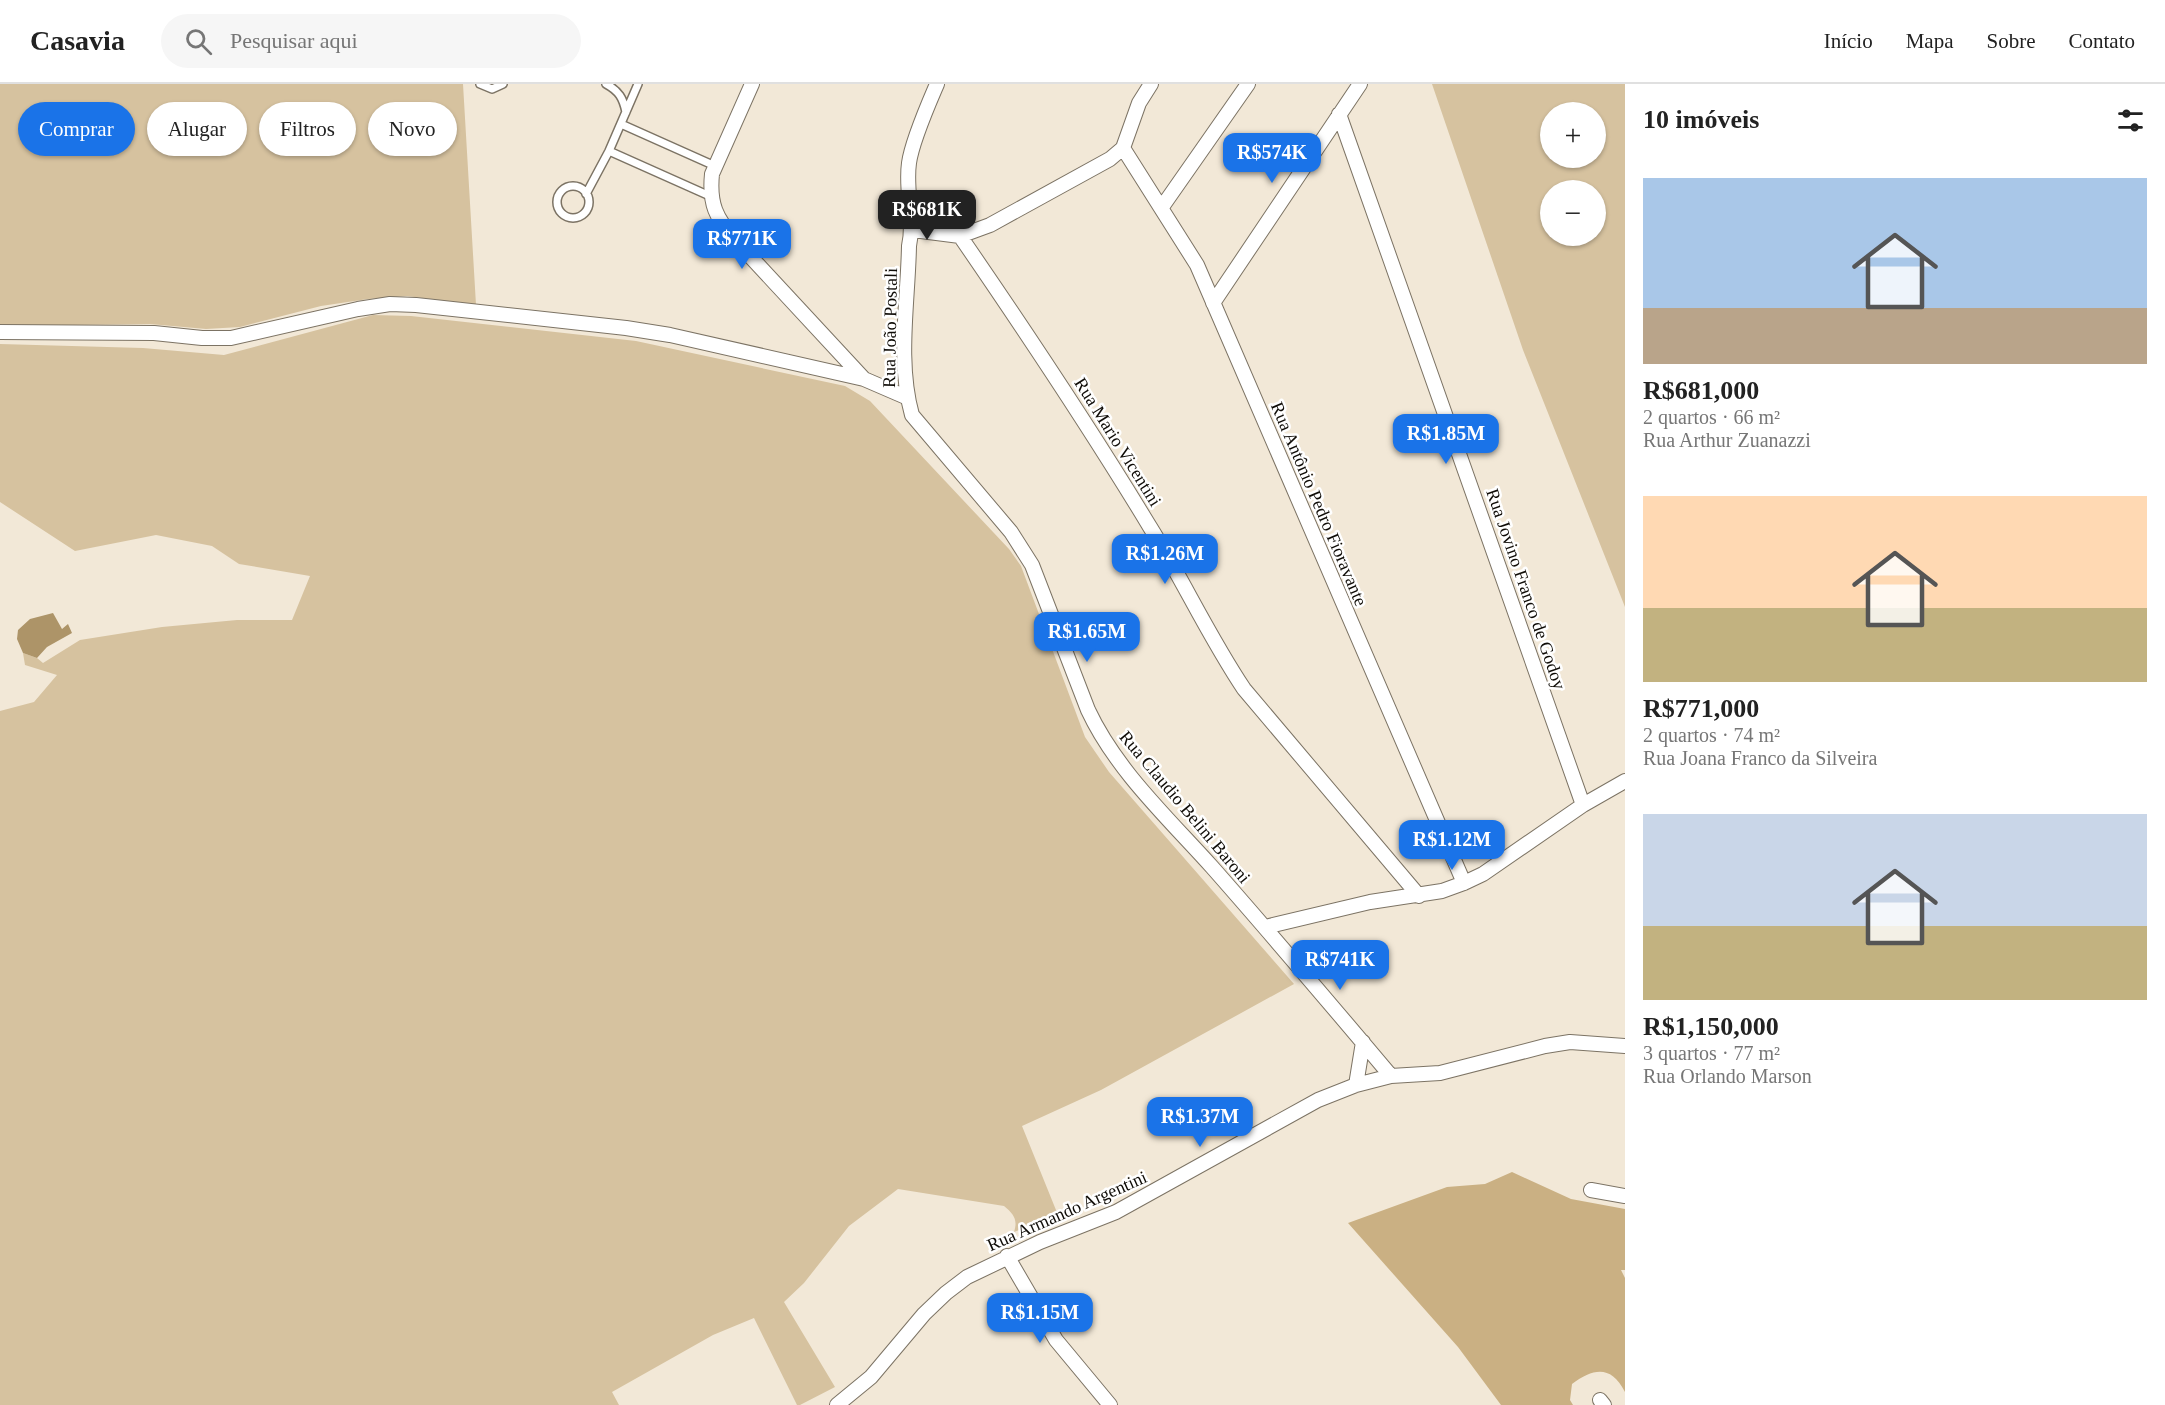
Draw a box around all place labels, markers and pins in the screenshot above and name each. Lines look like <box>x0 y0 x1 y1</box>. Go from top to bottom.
pin: R$574K <box>1223 133 1321 184</box>
pin: R$681K <box>878 190 976 241</box>
pin: R$771K <box>693 219 791 270</box>
pin: R$1.85M <box>1391 414 1501 465</box>
pin: R$1.26M <box>1110 534 1220 585</box>
pin: R$1.65M <box>1032 612 1142 663</box>
pin: R$1.12M <box>1397 820 1507 871</box>
pin: R$741K <box>1291 940 1389 991</box>
pin: R$1.37M <box>1145 1097 1255 1148</box>
pin: R$1.15M <box>985 1293 1095 1344</box>

